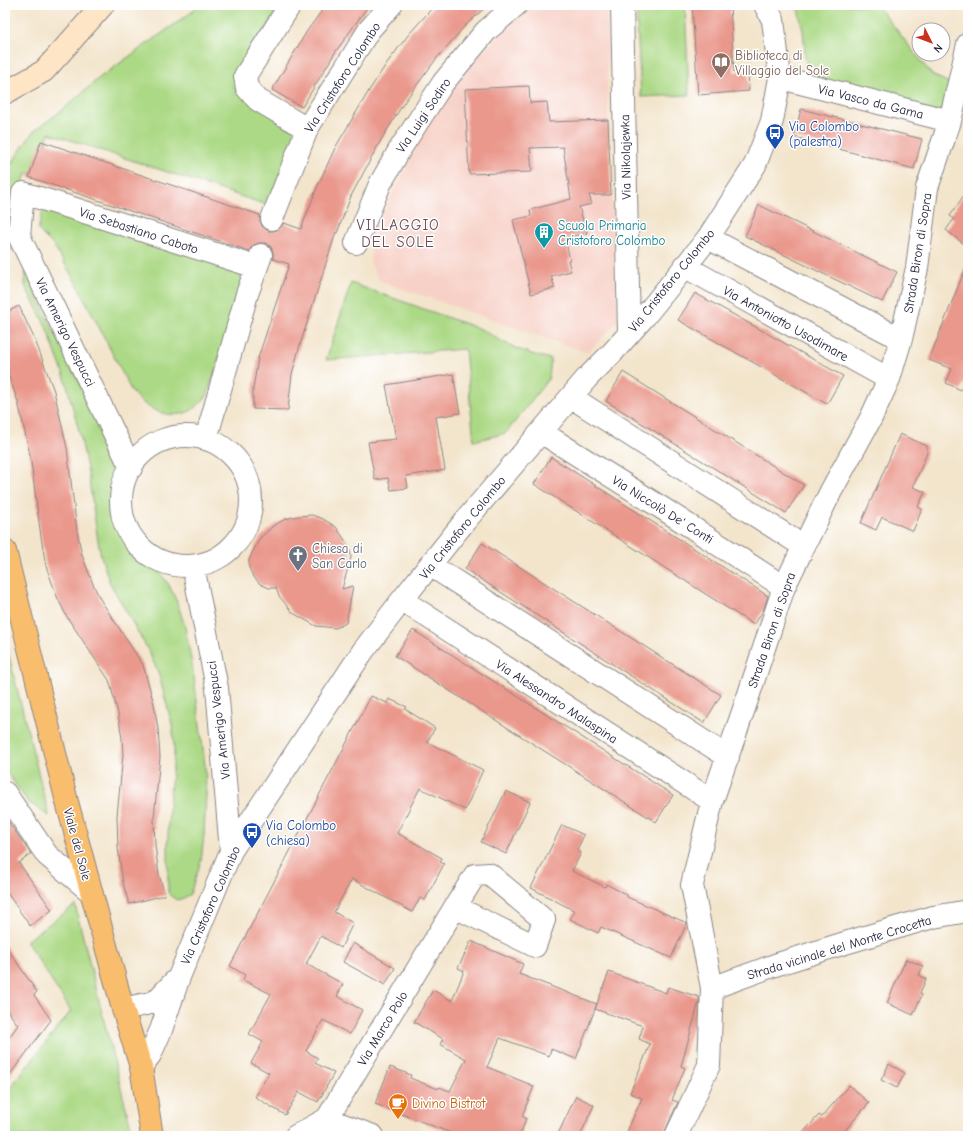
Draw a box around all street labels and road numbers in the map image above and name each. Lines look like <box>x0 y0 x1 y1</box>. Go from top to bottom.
street label: Via Cristoforo Colombo <box>301 19 384 135</box>
street label: Via Luigi Sodiro <box>393 75 454 155</box>
street label: Via Vasco da Gama <box>817 81 925 122</box>
street label: Via Nikolajewka <box>617 114 634 200</box>
street label: Strada Biron di Sopra <box>901 192 934 314</box>
street label: Via Sebastiano Caboto <box>77 204 200 257</box>
street label: Via Cristoforo Colombo <box>625 226 718 335</box>
street label: Via Amerigo Vespucci <box>33 275 98 389</box>
street label: Via Antoniotto Usodimare <box>720 283 852 364</box>
street label: Via Niccolò De' Conti <box>609 472 716 547</box>
street label: Via Cristoforo Colombo <box>416 473 509 582</box>
street label: Strada Biron di Sopra <box>745 570 798 690</box>
street label: Via Alessandro Malaspina <box>493 656 620 746</box>
street label: Via Amerigo Vespucci <box>204 660 233 780</box>
street label: Viale del Sole <box>61 806 95 882</box>
street label: Via Cristoforo Colombo <box>178 843 243 967</box>
street label: Strada vicinale del Monte Crocetta <box>745 912 933 983</box>
street label: Via Marco Polo <box>354 988 411 1068</box>

